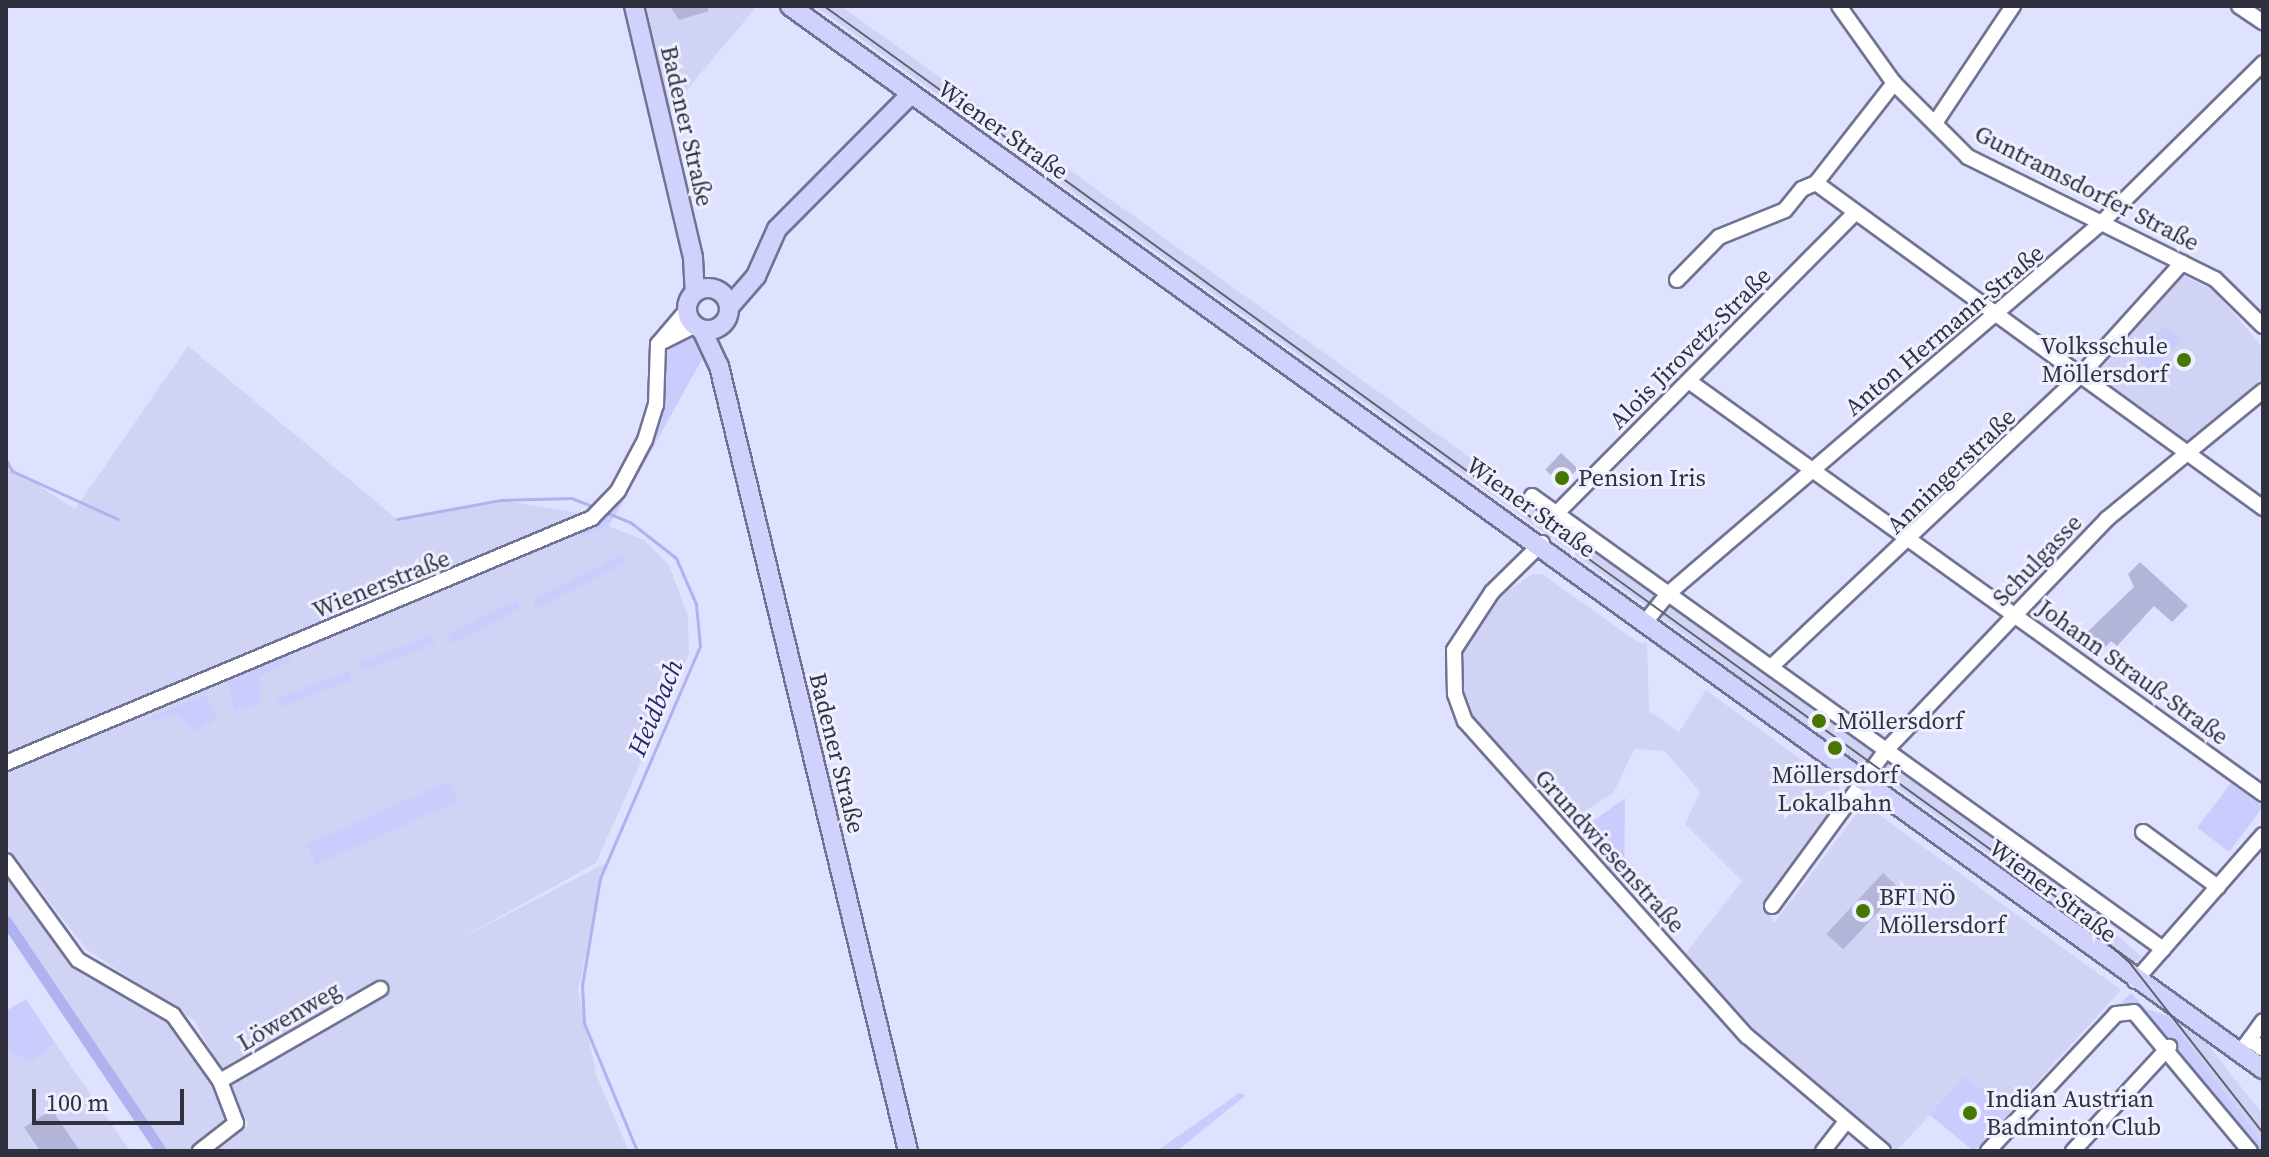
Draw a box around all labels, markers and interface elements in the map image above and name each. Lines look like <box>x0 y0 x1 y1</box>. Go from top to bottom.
street label: Badener Straße <box>655 43 719 209</box>
street label: Wiener Straße <box>932 74 1074 186</box>
street label: Guntramsdorfer Straße <box>1970 119 2204 257</box>
street label: Anton Hermann-Straße <box>1839 238 2049 422</box>
street label: Alois Jirovetz-Straße <box>1603 261 1777 435</box>
place label: Volksschule Möllersdorf <box>2041 332 2168 388</box>
marker: Volksschule Möllersdorf <box>2175 351 2193 369</box>
street label: Anningerstraße <box>1881 402 2021 540</box>
street label: Wiener Straße <box>1461 450 1601 564</box>
place label: Pension Iris <box>1578 464 1706 492</box>
marker: Pension Iris <box>1553 469 1571 487</box>
street label: Schulgasse <box>1986 508 2088 612</box>
street label: Wienerstraße <box>308 543 454 625</box>
street label: Johann Strauß-Straße <box>2032 593 2234 751</box>
water label: Heidbach <box>622 655 690 761</box>
street label: Badener Straße <box>803 670 871 836</box>
place label: Möllersdorf <box>1837 707 1963 735</box>
marker: Möllersdorf <box>1808 710 1830 732</box>
marker: Möllersdorf Lokalbahn <box>1826 739 1844 757</box>
place label: Möllersdorf Lokalbahn <box>1772 761 1898 817</box>
street label: Grundwiesenstraße <box>1529 763 1691 939</box>
street label: Wiener Straße <box>1983 833 2123 949</box>
place label: BFI NÖ Möllersdorf <box>1879 883 2005 939</box>
marker: BFI NÖ Möllersdorf <box>1854 902 1872 920</box>
street label: Löwenweg <box>232 975 346 1057</box>
scale bar <box>36 1073 188 1123</box>
place label: Indian Austrian Badminton Club <box>1986 1085 2161 1141</box>
text: 100 m <box>46 1086 109 1119</box>
marker: Indian Austrian Badminton Club <box>1961 1104 1979 1122</box>

